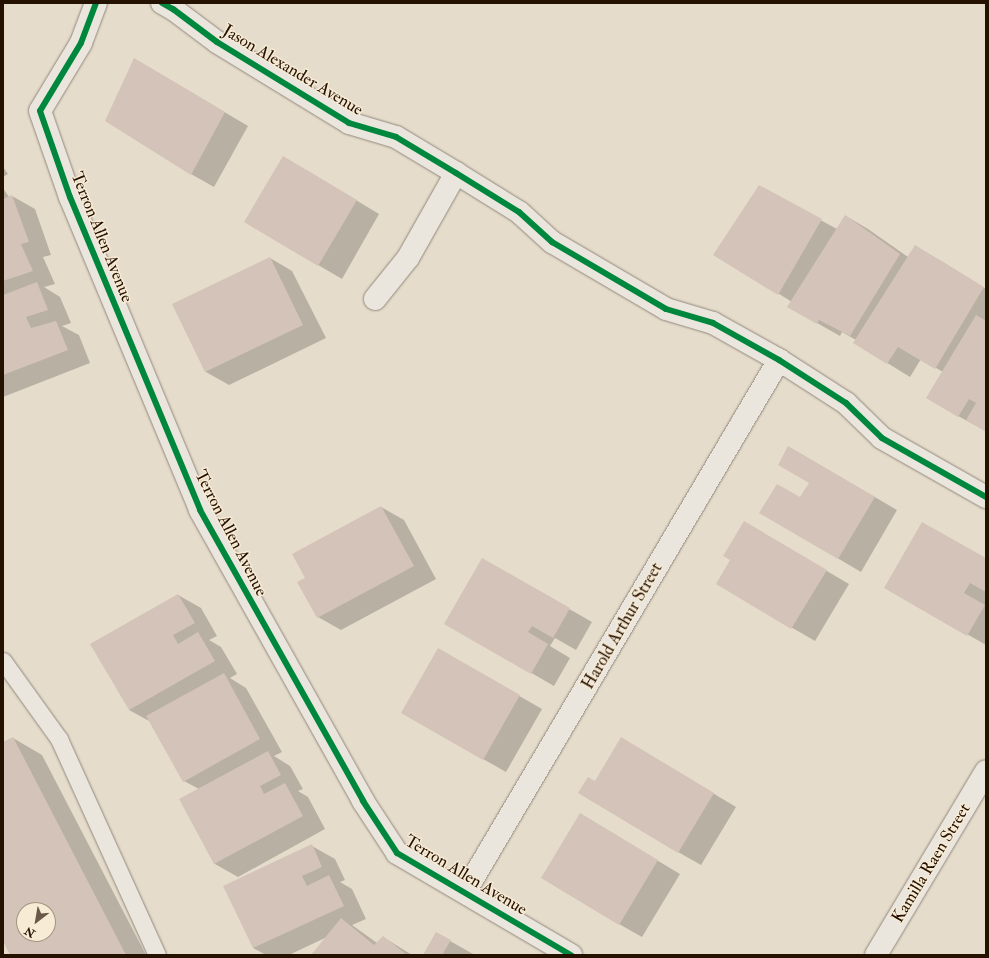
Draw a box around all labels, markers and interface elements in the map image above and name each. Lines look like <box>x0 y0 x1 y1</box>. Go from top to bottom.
street label: Jason Alexander Avenue <box>219 20 367 120</box>
street label: Terron Allen Avenue <box>67 169 137 305</box>
street label: Terron Allen Avenue <box>190 467 272 599</box>
street label: Harold Arthur Street <box>578 559 666 693</box>
street label: Kamilla Raen Street <box>887 800 975 926</box>
street label: Terron Allen Avenue <box>401 831 531 919</box>
north arrow <box>16 902 56 942</box>
text: N <box>23 924 38 940</box>

